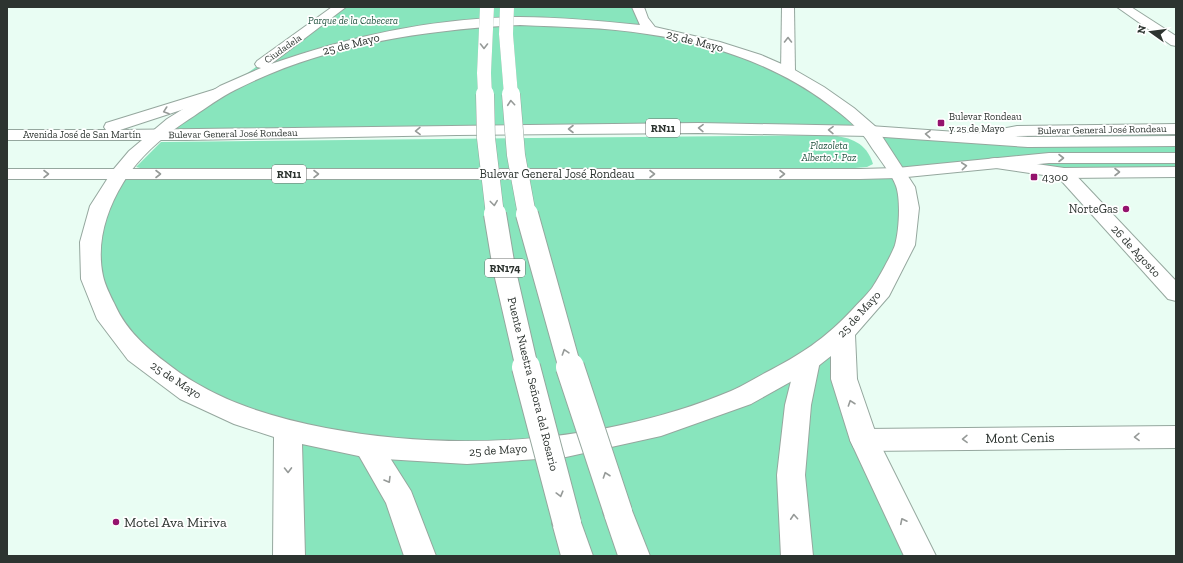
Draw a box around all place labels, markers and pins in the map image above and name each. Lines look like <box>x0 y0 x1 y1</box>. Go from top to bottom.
place label: Bulevar Rondeau y 25 de Mayo <box>949 111 1022 135</box>
marker: Bulevar Rondeau y 25 de Mayo <box>936 118 946 128</box>
place label: 4300 <box>1042 170 1068 184</box>
marker: 4300 <box>1029 172 1039 182</box>
place label: NorteGas <box>1069 202 1118 216</box>
marker: NorteGas <box>1121 204 1131 214</box>
place label: Motel Ava Miriva <box>124 514 227 531</box>
marker: Motel Ava Miriva <box>111 517 121 527</box>

